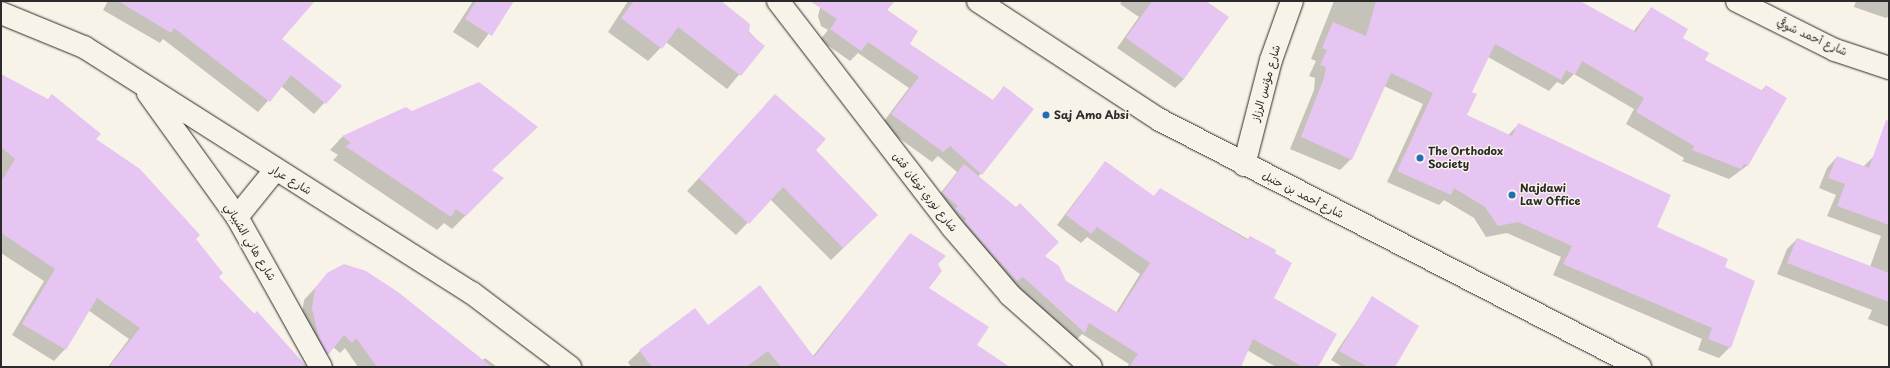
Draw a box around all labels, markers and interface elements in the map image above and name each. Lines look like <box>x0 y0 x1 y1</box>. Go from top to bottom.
street label: شارع أحمد شوقي <box>1775 16 1849 58</box>
street label: شارع مؤنس الرزاز <box>1249 43 1283 123</box>
place label: Saj Amo Absi <box>1054 108 1128 122</box>
marker: Saj Amo Absi <box>1041 110 1051 120</box>
place label: The Orthodox Society <box>1428 145 1504 171</box>
street label: شارع نوري توغان قش <box>890 150 960 234</box>
marker: The Orthodox Society <box>1415 153 1425 163</box>
street label: شارع عرار <box>268 163 314 197</box>
street label: شارع أحمد بن حنبل <box>1260 169 1346 221</box>
place label: Najdawi Law Office <box>1520 182 1581 208</box>
marker: Najdawi Law Office <box>1507 190 1517 200</box>
street label: شارع هاني الشيباني <box>222 201 278 283</box>

